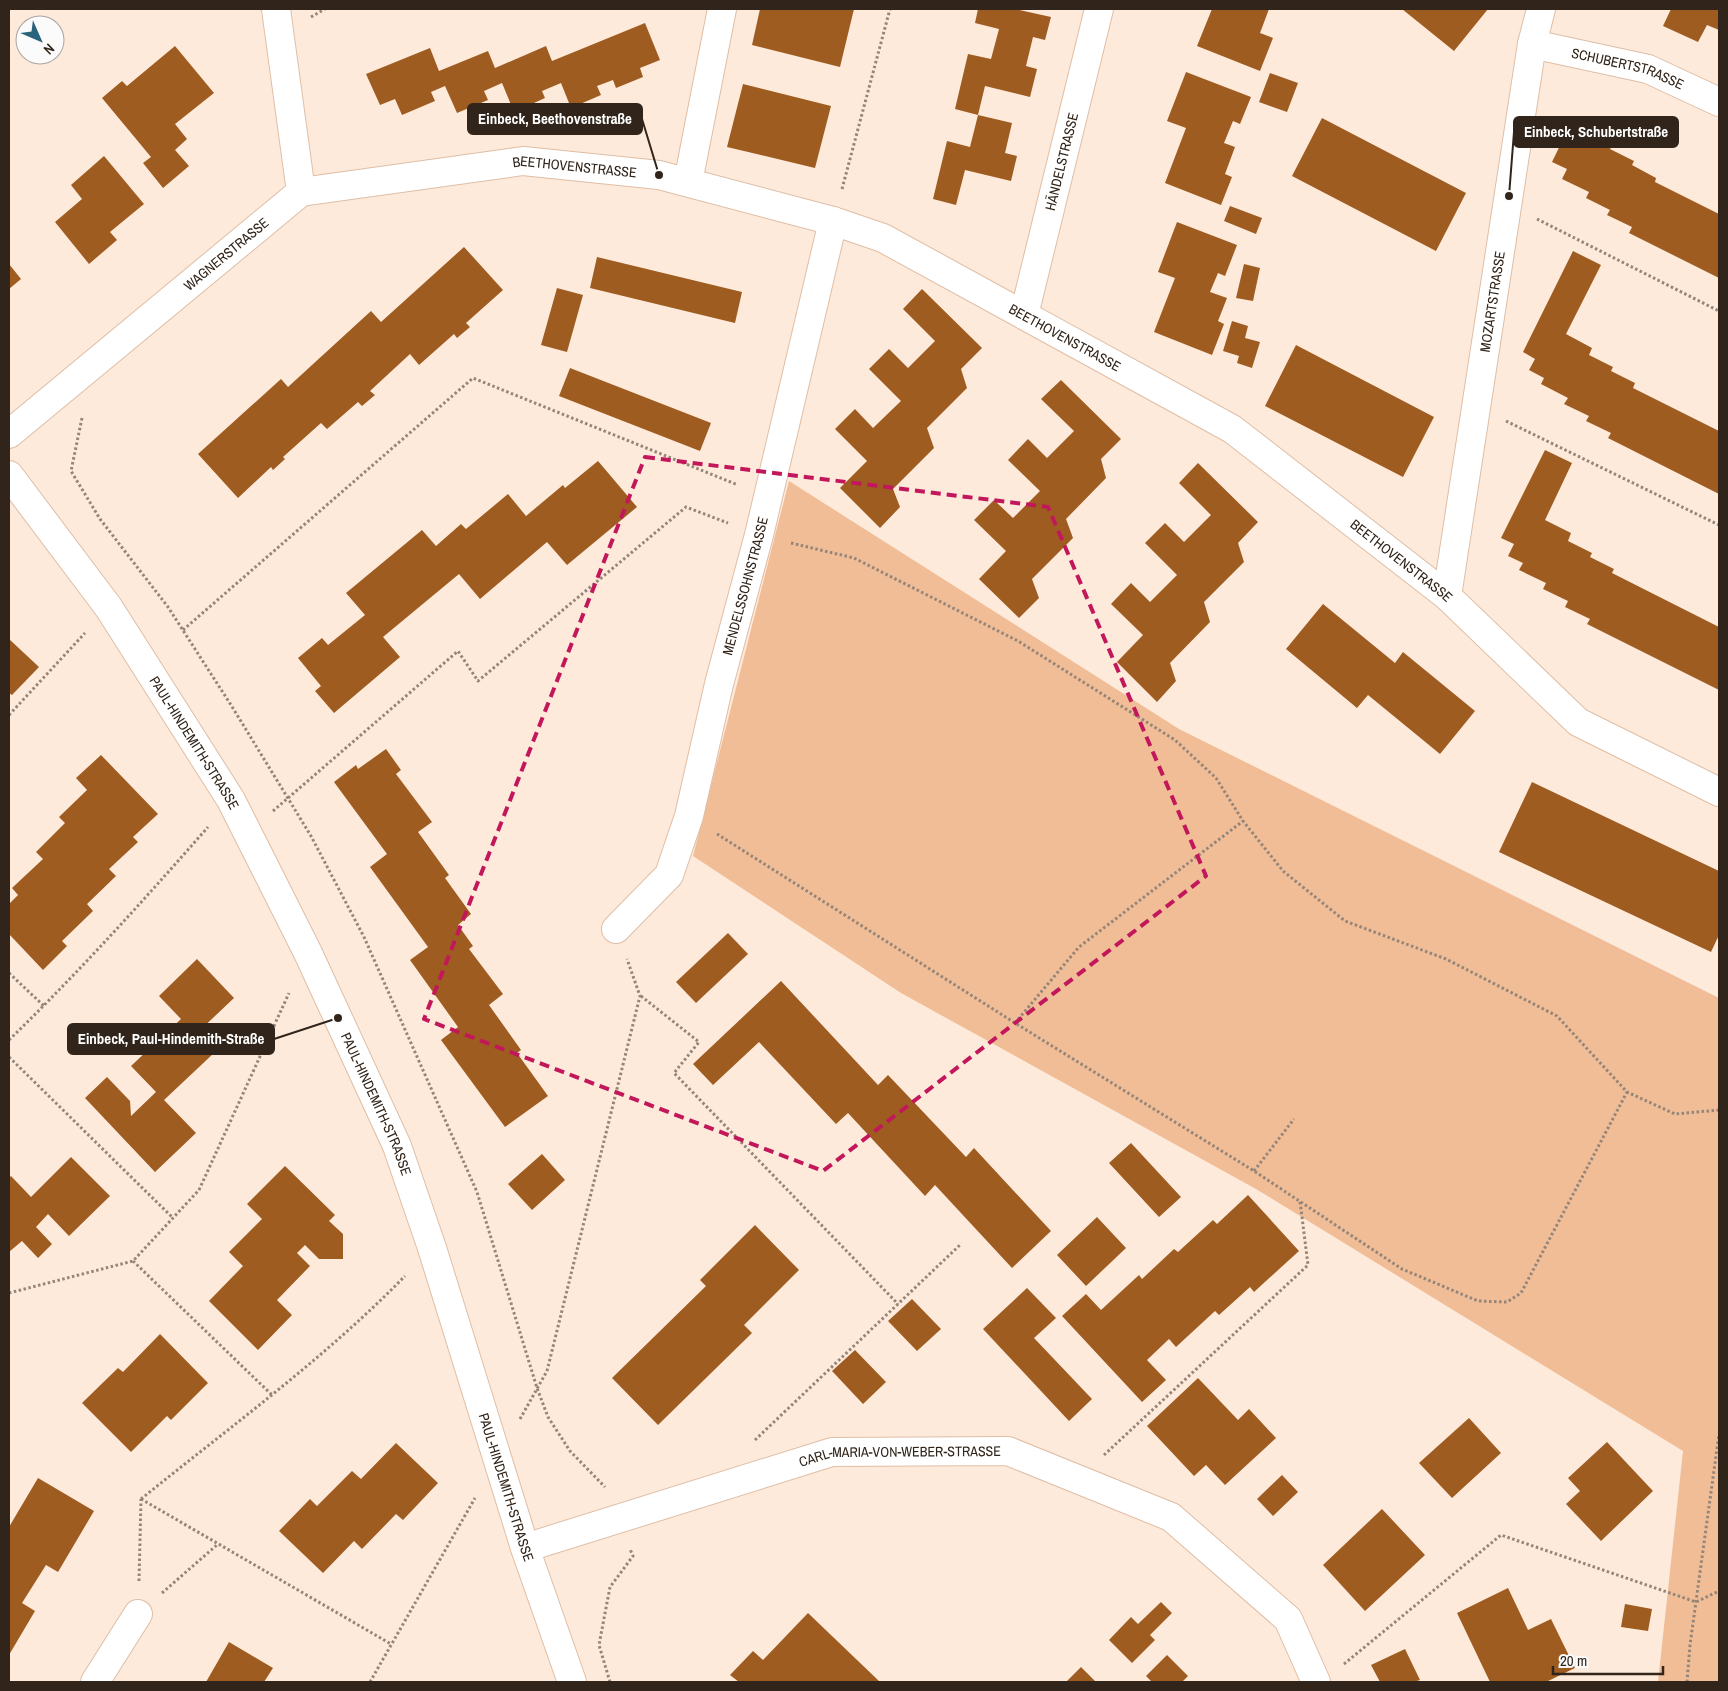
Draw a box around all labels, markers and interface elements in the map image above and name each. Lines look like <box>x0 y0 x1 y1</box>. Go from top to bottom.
north arrow <box>15 15 65 65</box>
text: N <box>40 40 58 58</box>
street label: SCHUBERTSTRASSE <box>1570 44 1687 93</box>
callout: Einbeck, Beethovenstraße <box>468 104 642 134</box>
text: Einbeck, Beethovenstraße <box>478 108 632 129</box>
street label: HÄNDELSTRASSE <box>1041 111 1082 212</box>
callout: Einbeck, Schubertstraße <box>1514 117 1678 147</box>
text: Einbeck, Schubertstraße <box>1524 121 1668 142</box>
street label: BEETHOVENSTRASSE <box>511 152 637 182</box>
street label: WAGNERSTRASSE <box>180 214 272 294</box>
street label: MOZARTSTRASSE <box>1476 250 1509 353</box>
street label: BEETHOVENSTRASSE <box>1006 300 1124 375</box>
street label: MENDELSSOHNSTRASSE <box>718 515 772 657</box>
street label: BEETHOVENSTRASSE <box>1347 515 1457 606</box>
street label: PAUL-HINDEMITH-STRASSE <box>146 673 243 812</box>
callout: Einbeck, Paul-Hindemith-Straße <box>68 1024 274 1054</box>
text: Einbeck, Paul-Hindemith-Straße <box>78 1028 264 1049</box>
street label: PAUL-HINDEMITH-STRASSE <box>337 1030 415 1178</box>
street label: PAUL-HINDEMITH-STRASSE <box>475 1411 538 1564</box>
street label: CARL-MARIA-VON-WEBER-STRASSE <box>797 1442 1001 1471</box>
scale bar <box>1553 1644 1663 1676</box>
text: 20 m <box>1560 1650 1587 1671</box>

